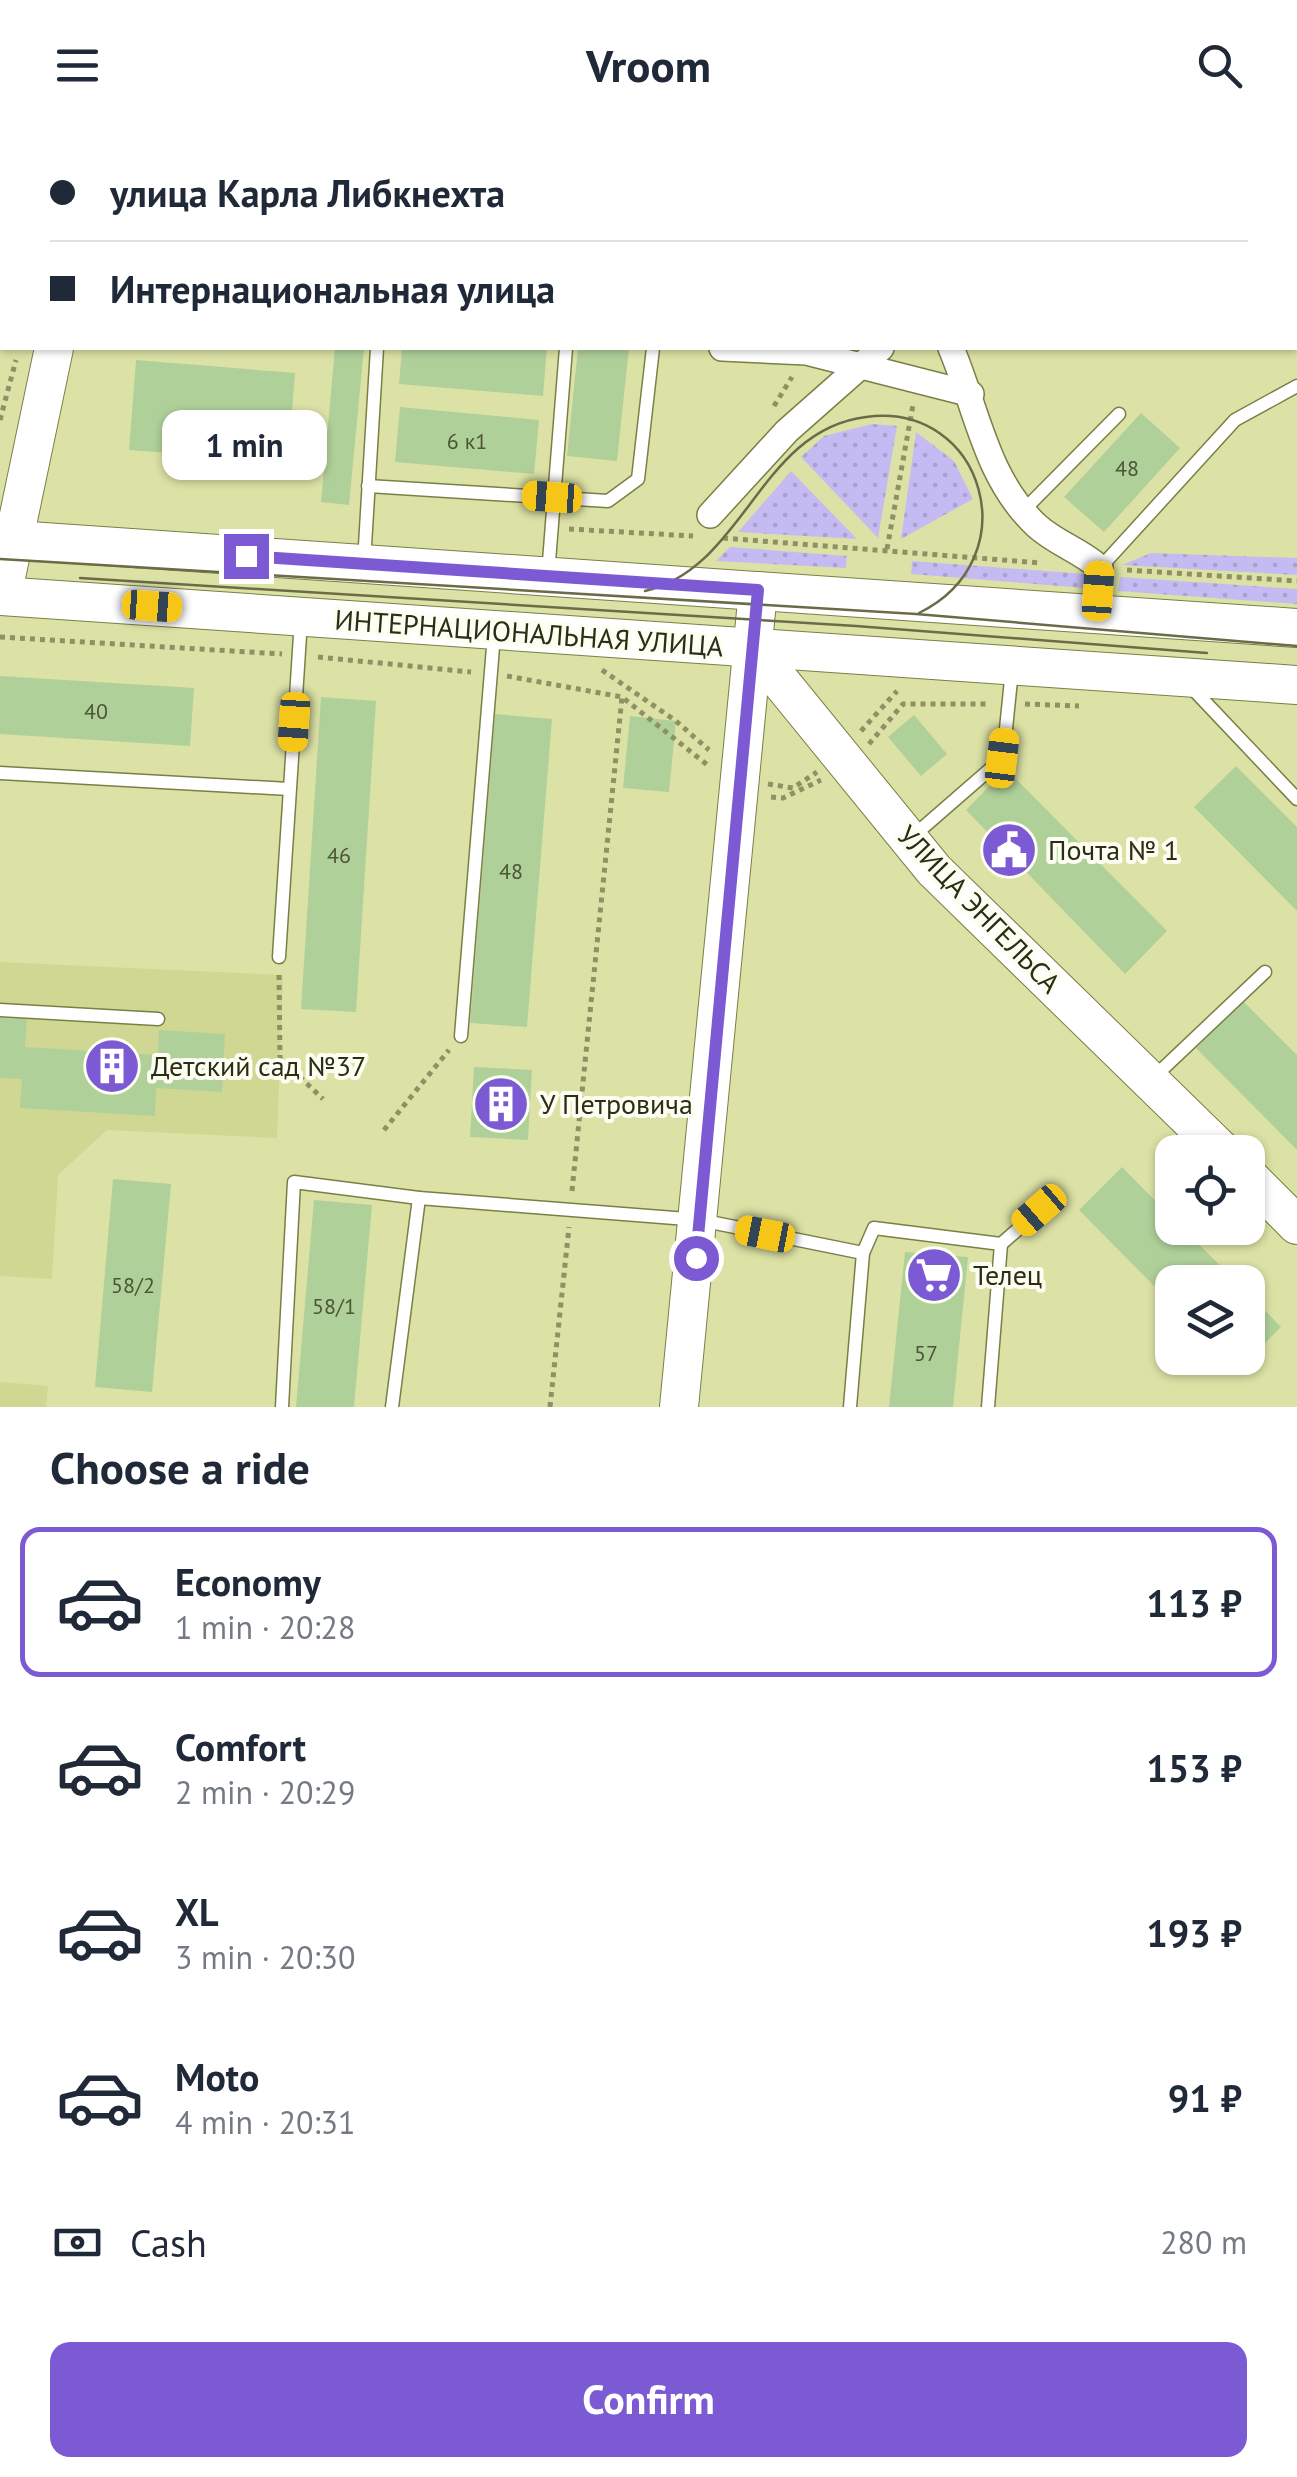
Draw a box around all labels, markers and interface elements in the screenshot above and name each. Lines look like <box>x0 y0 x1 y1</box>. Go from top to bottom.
text: Vroom <box>586 36 711 94</box>
icon: menu <box>50 38 105 93</box>
icon: search <box>1192 38 1247 93</box>
text: улица Карла Либкнехта <box>110 168 505 217</box>
text: Интернациональная улица <box>110 264 555 313</box>
callout: 1 min <box>164 411 328 481</box>
text: 1 min <box>205 424 284 466</box>
house number: 6 к1 <box>447 427 487 455</box>
house number: 48 <box>1115 454 1139 482</box>
car <box>521 480 583 514</box>
route end <box>224 534 269 579</box>
car <box>1081 560 1115 622</box>
car <box>121 589 183 623</box>
street label: ИНТЕРНАЦИОНАЛЬНАЯ УЛИЦА <box>334 600 725 665</box>
car <box>277 691 311 753</box>
house number: 40 <box>84 697 108 725</box>
car <box>983 726 1021 790</box>
street label: УЛИЦА ЭНГЕЛЬСА <box>890 817 1069 1001</box>
public building icon: Почта № 1 <box>979 820 1039 880</box>
place label: Почта № 1 <box>1048 831 1179 868</box>
house number: 46 <box>327 841 351 869</box>
house number: 48 <box>499 857 523 885</box>
building icon: Детский сад №37 <box>82 1036 142 1096</box>
place label: Детский сад №37 <box>151 1047 366 1084</box>
building icon: У Петровича <box>471 1074 531 1134</box>
place label: У Петровича <box>540 1085 693 1122</box>
map controls <box>1155 1135 1265 1375</box>
button: locate <box>1155 1135 1265 1245</box>
car <box>1007 1179 1071 1241</box>
car <box>733 1214 797 1254</box>
route start <box>674 1236 719 1281</box>
supermarket icon: Телец <box>904 1245 964 1305</box>
place label: Телец <box>973 1256 1042 1293</box>
button: layers <box>1155 1265 1265 1375</box>
house number: 58/2 <box>111 1271 155 1299</box>
house number: 58/1 <box>312 1292 356 1320</box>
house number: 57 <box>914 1339 938 1367</box>
text: Choose a ride <box>50 1438 310 1496</box>
icon: car <box>55 1557 145 1647</box>
text: Economy <box>175 1557 321 1606</box>
text: 113 ₽ <box>1146 1578 1242 1627</box>
text: 1 min · 20:28 <box>175 1606 355 1648</box>
icon: car <box>55 1722 145 1812</box>
text: Comfort <box>175 1722 306 1771</box>
text: 153 ₽ <box>1146 1743 1242 1792</box>
text: 2 min · 20:29 <box>175 1771 355 1813</box>
icon: car <box>55 1887 145 1977</box>
text: XL <box>175 1887 219 1936</box>
text: 193 ₽ <box>1146 1908 1242 1957</box>
text: 3 min · 20:30 <box>175 1936 355 1978</box>
icon: car <box>55 2052 145 2142</box>
text: Moto <box>175 2052 259 2101</box>
text: 91 ₽ <box>1168 2073 1242 2122</box>
text: 4 min · 20:31 <box>175 2101 355 2143</box>
icon: cash <box>50 2215 105 2270</box>
text: Cash <box>130 2218 207 2267</box>
text: 280 m <box>1160 2221 1247 2263</box>
button: Confirm <box>50 2342 1247 2457</box>

